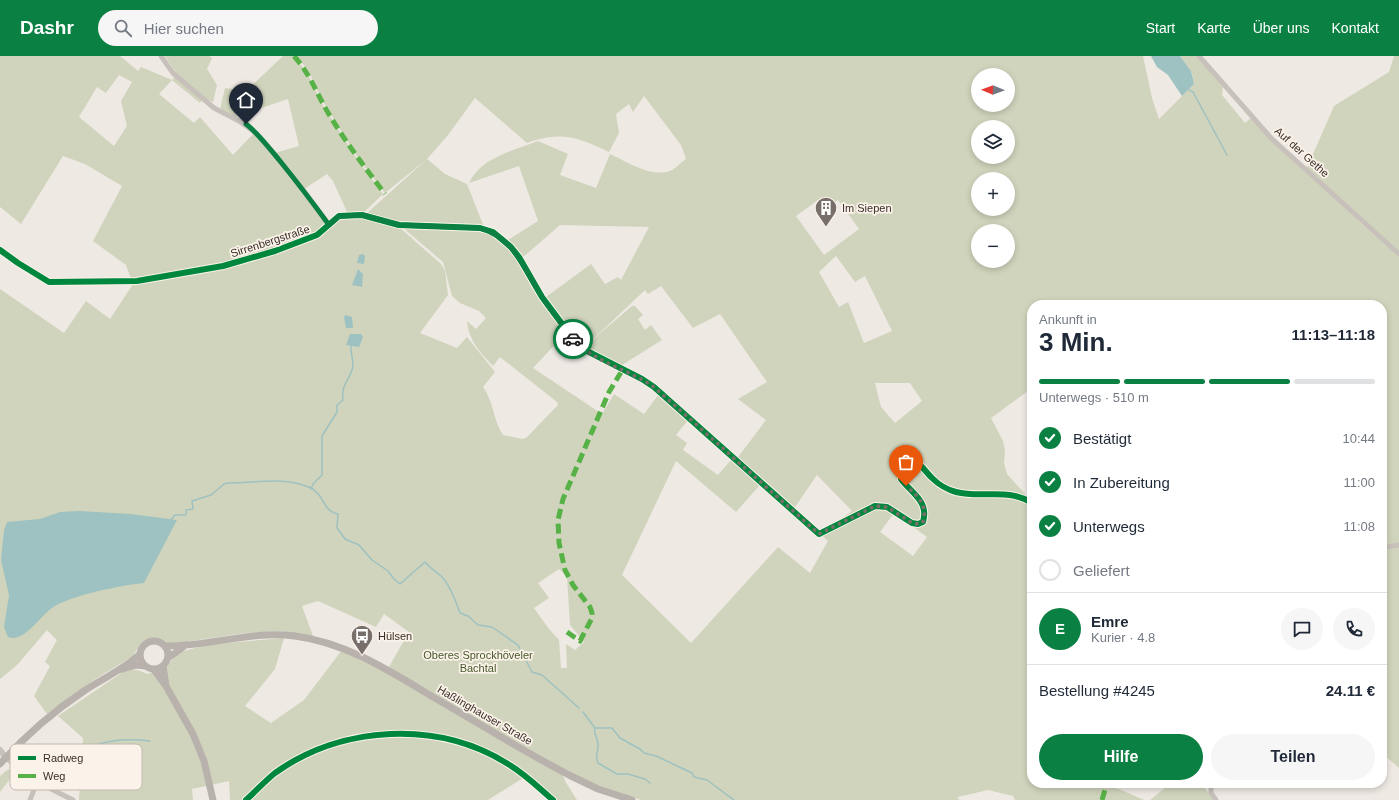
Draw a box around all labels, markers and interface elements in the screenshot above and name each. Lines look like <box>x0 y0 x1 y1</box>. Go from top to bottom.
search box <box>98 10 378 46</box>
text: Dashr <box>20 17 74 38</box>
icon: search <box>112 17 134 39</box>
text: Hier suchen <box>144 20 224 37</box>
text: Start <box>1146 20 1175 36</box>
text: Karte <box>1197 20 1231 36</box>
text: Über uns <box>1253 20 1310 36</box>
text: Kontakt <box>1332 20 1379 36</box>
north arrow <box>971 68 1015 112</box>
map controls <box>971 68 1015 268</box>
pin <box>229 83 263 124</box>
icon: home <box>235 89 257 111</box>
button: layers <box>971 120 1015 164</box>
street label: Auf der Gethe <box>1273 125 1331 179</box>
button: + <box>971 172 1015 216</box>
building icon: Im Siepen <box>813 195 839 228</box>
place label: Im Siepen <box>842 202 892 214</box>
street label: Sirrenbergstraße <box>229 223 311 259</box>
button: − <box>971 224 1015 268</box>
text: Ankunft in <box>1039 312 1097 327</box>
courier <box>553 319 593 359</box>
text: 11:13–11:18 <box>1292 326 1375 343</box>
text: 3 Min. <box>1039 327 1113 357</box>
icon: car <box>562 328 584 350</box>
text: Unterwegs · 510 m <box>1039 390 1149 405</box>
icon: check <box>1039 427 1061 449</box>
text: Bestätigt <box>1073 430 1131 447</box>
text: 10:44 <box>1342 431 1375 446</box>
pin <box>889 445 923 486</box>
icon: bag <box>895 451 917 473</box>
icon: check <box>1039 471 1061 493</box>
text: In Zubereitung <box>1073 474 1170 491</box>
text: 11:00 <box>1343 475 1375 490</box>
icon: check <box>1039 515 1061 537</box>
text: Unterwegs <box>1073 518 1145 535</box>
text: 11:08 <box>1343 519 1375 534</box>
text: Geliefert <box>1073 562 1130 579</box>
button: chat <box>1281 608 1323 650</box>
button: phone <box>1333 608 1375 650</box>
text: Emre <box>1091 613 1129 630</box>
text: E <box>1055 620 1065 637</box>
bus stop icon: Hülsen <box>349 623 375 656</box>
place label: Hülsen <box>378 630 412 642</box>
text: Kurier · 4.8 <box>1091 630 1155 645</box>
park label: Oberes Sprockhöveler Bachtal <box>423 649 533 674</box>
text: Bestellung #4245 <box>1039 682 1155 699</box>
text: 24.11 € <box>1326 682 1375 699</box>
street label: Haßlinghauser Straße <box>435 683 535 747</box>
button: Hilfe <box>1039 734 1203 780</box>
button: Teilen <box>1211 734 1375 780</box>
legend <box>10 744 142 790</box>
text: Radweg <box>43 752 83 764</box>
text: Weg <box>43 770 65 782</box>

